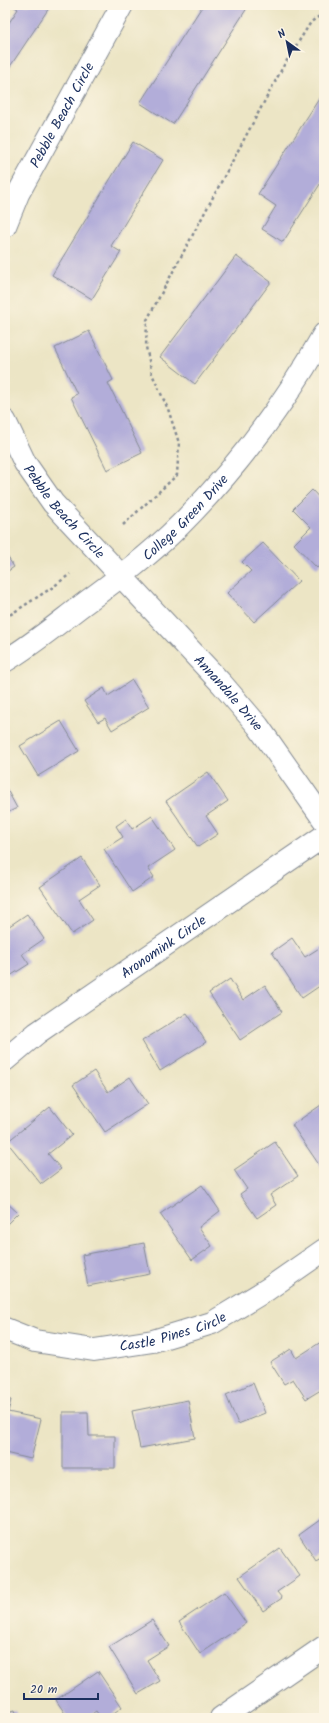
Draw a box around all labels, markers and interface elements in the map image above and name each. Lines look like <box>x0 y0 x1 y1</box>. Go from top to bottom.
north arrow <box>267 22 307 62</box>
text: N <box>274 25 290 44</box>
street label: Pebble Beach Circle <box>25 58 101 172</box>
street label: Pebble Beach Circle <box>17 460 110 565</box>
street label: College Green Drive <box>138 469 235 567</box>
street label: Annandale Drive <box>188 650 269 736</box>
street label: Aronomink Circle <box>116 909 212 984</box>
street label: Castle Pines Circle <box>118 1306 232 1358</box>
scale bar <box>24 1675 98 1701</box>
text: 20 m <box>30 1680 58 1699</box>

